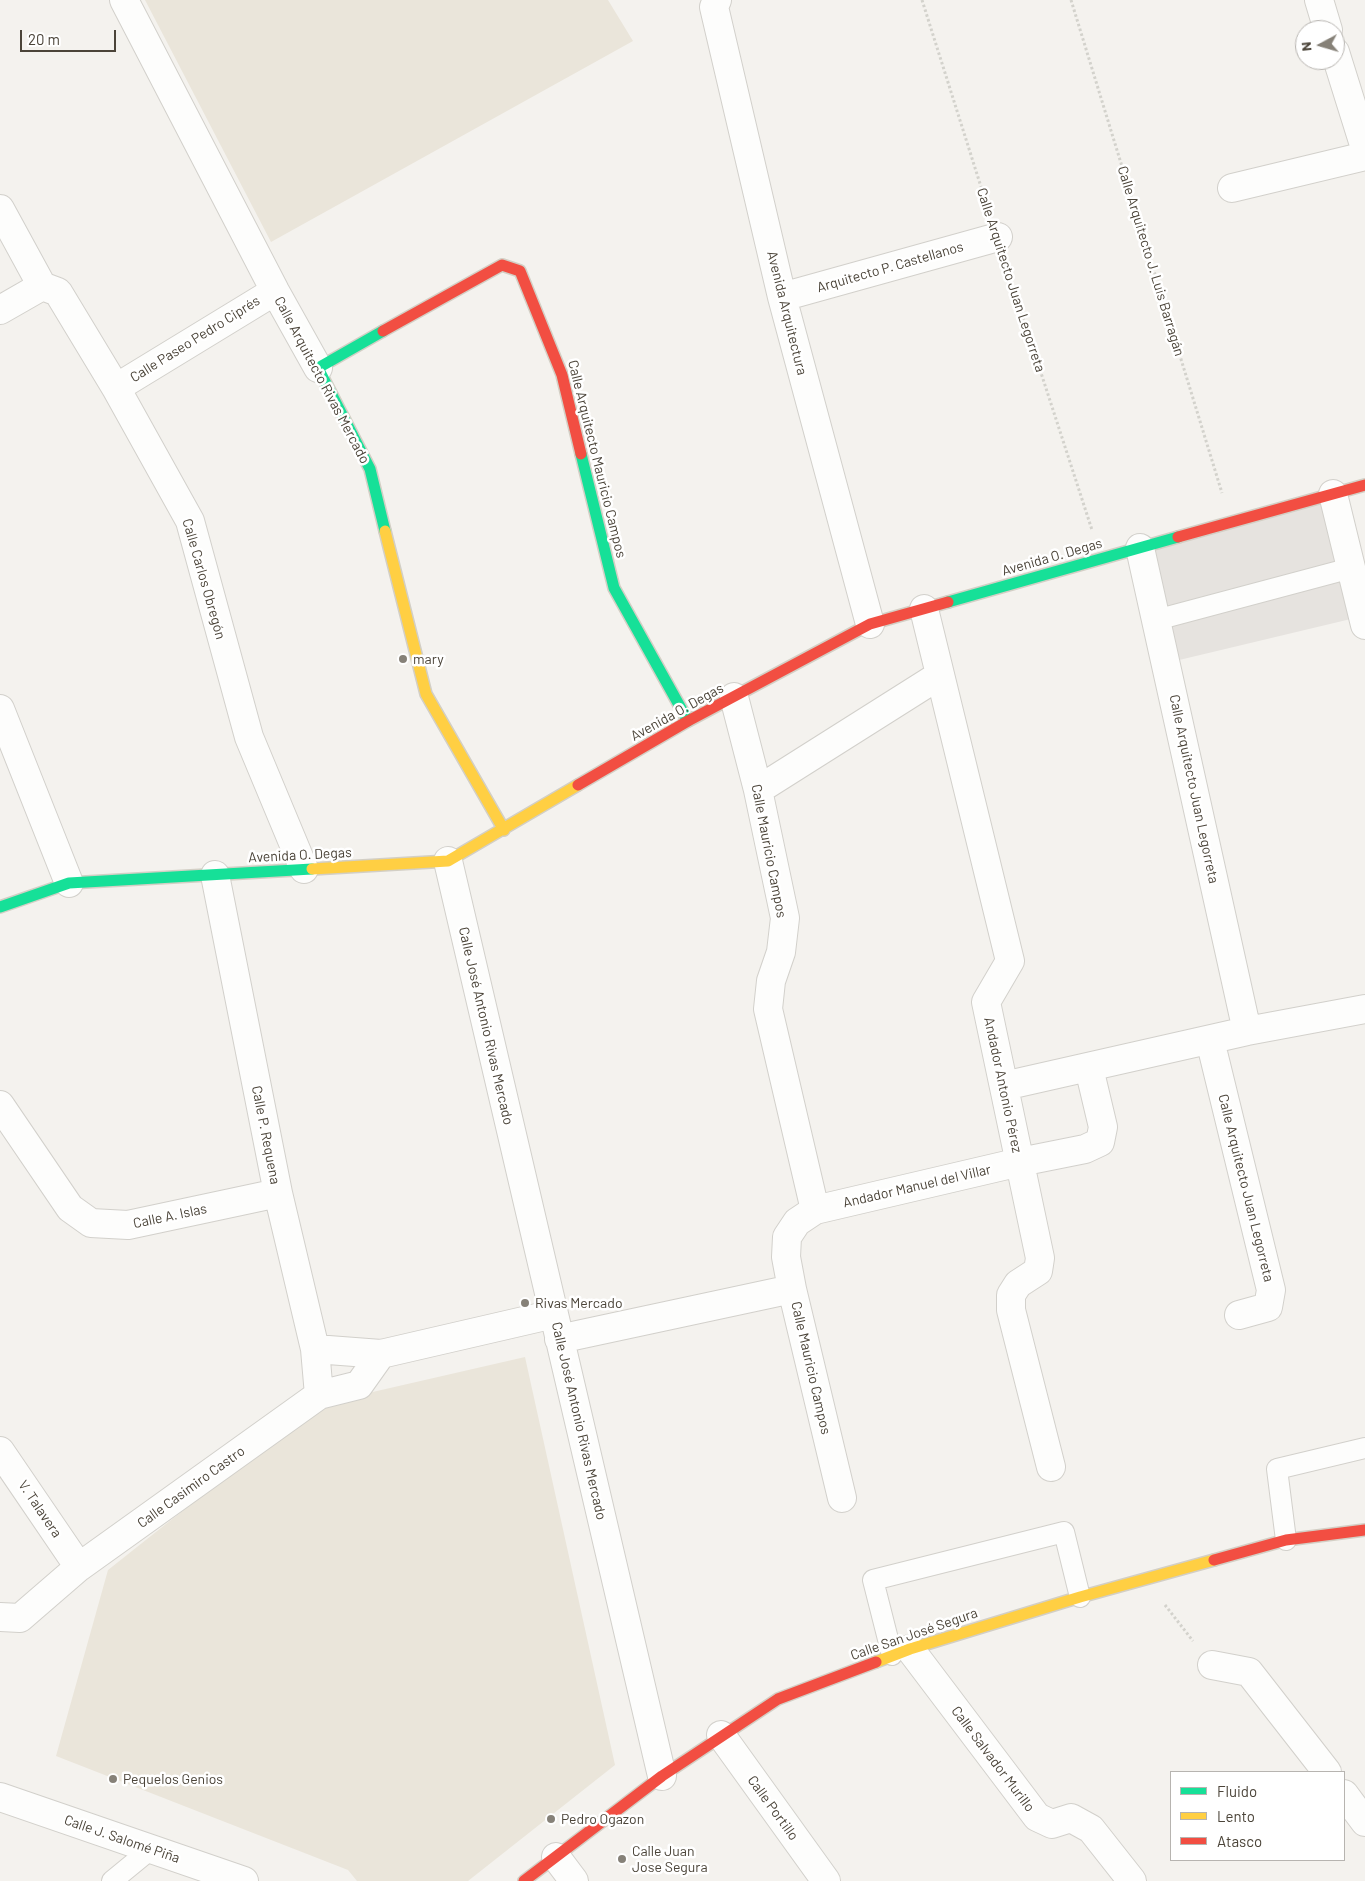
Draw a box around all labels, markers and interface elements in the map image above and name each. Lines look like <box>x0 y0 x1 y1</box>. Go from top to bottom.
scale bar <box>22 20 119 52</box>
north arrow <box>1295 20 1345 70</box>
text: 20 m <box>28 30 60 48</box>
text: N <box>1297 41 1315 52</box>
street label: Calle Arquitecto J. Luis Barragán <box>1114 164 1188 358</box>
street label: Calle Arquitecto Juan Legorreta <box>973 186 1049 374</box>
street label: Arquitecto P. Castellanos <box>815 238 965 296</box>
street label: Avenida Arquitectura <box>763 249 811 377</box>
street label: Calle Paseo Pedro Ciprés <box>127 292 263 386</box>
street label: Calle Arquitecto Rivas Mercado <box>271 294 373 466</box>
street label: Calle Arquitecto Mauricio Campos <box>564 358 630 560</box>
street label: Calle Carlos Obregón <box>179 517 229 641</box>
street label: Avenida O. Degas <box>1000 535 1104 579</box>
place label: mary <box>413 651 444 667</box>
marker: mary <box>397 653 409 665</box>
street label: Avenida O. Degas <box>628 680 726 744</box>
street label: Calle Arquitecto Juan Legorreta <box>1166 693 1222 885</box>
street label: Calle Mauricio Campos <box>748 783 790 919</box>
street label: Avenida O. Degas <box>248 844 352 866</box>
street label: Calle José Antonio Rivas Mercado <box>455 925 517 1127</box>
street label: Andador Antonio Pérez <box>980 1016 1026 1154</box>
street label: Calle P. Requena <box>248 1084 284 1186</box>
street label: Calle Arquitecto Juan Legorreta <box>1215 1092 1277 1284</box>
street label: Andador Manuel del Villar <box>841 1161 993 1211</box>
street label: Calle A. Islas <box>132 1200 208 1232</box>
place label: Rivas Mercado <box>535 1295 623 1311</box>
marker: Rivas Mercado <box>519 1297 531 1309</box>
street label: Calle Mauricio Campos <box>788 1300 834 1436</box>
street label: Calle José Antonio Rivas Mercado <box>548 1320 610 1522</box>
street label: Calle Casimiro Castro <box>134 1442 248 1532</box>
street label: V. Talavera <box>15 1477 65 1541</box>
street label: Calle San José Segura <box>848 1604 980 1664</box>
street label: Calle Salvador Murillo <box>948 1703 1038 1815</box>
place label: Pequelos Genios <box>123 1771 223 1787</box>
legend <box>1170 1771 1345 1861</box>
street label: Calle Portillo <box>744 1772 802 1844</box>
marker: Pequelos Genios <box>107 1773 119 1785</box>
text: Fluido <box>1217 1782 1257 1800</box>
text: Lento <box>1217 1807 1255 1825</box>
street label: Calle J. Salomé Piña <box>62 1811 182 1867</box>
place label: Pedro Ogazon <box>561 1811 644 1827</box>
marker: Pedro Ogazon <box>545 1813 557 1825</box>
text: Atasco <box>1217 1832 1262 1850</box>
place label: Calle Juan Jose Segura <box>632 1843 708 1875</box>
marker: Calle Juan Jose Segura <box>616 1853 628 1865</box>

